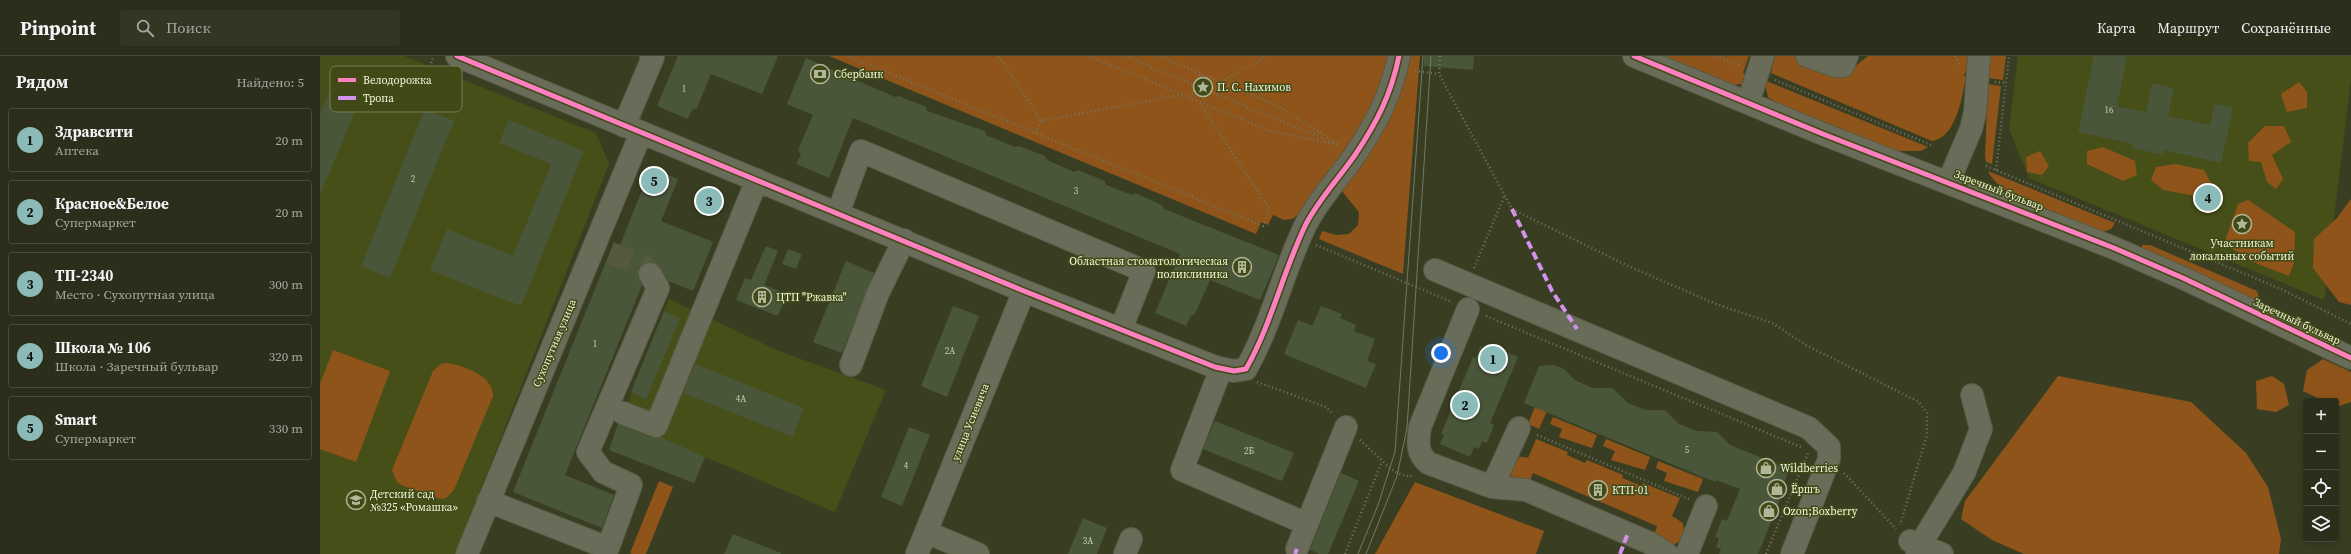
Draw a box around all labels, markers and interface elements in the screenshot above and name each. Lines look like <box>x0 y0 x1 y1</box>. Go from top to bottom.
search box <box>120 10 400 46</box>
text: Pinpoint <box>20 15 96 41</box>
icon: search <box>134 17 156 39</box>
text: Поиск <box>166 17 211 38</box>
text: Карта <box>2097 18 2136 38</box>
text: Маршрут <box>2158 18 2219 38</box>
text: Сохранённые <box>2241 18 2331 38</box>
bank icon: Сбербанк <box>809 63 831 85</box>
legend <box>330 66 462 112</box>
place label: Сбербанк <box>834 67 883 82</box>
text: Рядом <box>16 70 68 94</box>
text: Велодорожка <box>363 73 432 88</box>
text: Найдено: 5 <box>237 74 304 91</box>
place icon: П. С. Нахимов <box>1192 76 1214 98</box>
place label: П. С. Нахимов <box>1217 80 1291 95</box>
house number: 1 <box>682 83 686 95</box>
text: Тропа <box>363 91 394 106</box>
house number: 16 <box>2104 104 2114 116</box>
text: Здравсити <box>55 121 133 142</box>
text: 1 <box>26 132 34 149</box>
text: 20 m <box>275 132 303 149</box>
text: Аптека <box>55 142 99 159</box>
pin: 5 <box>641 166 667 196</box>
street label: Заречный бульвар <box>1952 166 2046 214</box>
house number: 2 <box>411 173 416 185</box>
pin: 4 <box>2195 183 2221 213</box>
house number: 3 <box>1074 185 1079 197</box>
pin: 3 <box>696 186 722 216</box>
text: Красное&Белое <box>55 193 169 214</box>
text: 2 <box>26 204 34 221</box>
text: 20 m <box>275 204 303 221</box>
place icon: Участникам локальных событий <box>2231 213 2253 235</box>
text: Супермаркет <box>55 214 136 231</box>
place label: Участникам локальных событий <box>2190 236 2294 264</box>
place label: Областная стоматологическая поликлиника <box>1069 254 1228 282</box>
building icon: Областная стоматологическая поликлиника <box>1231 256 1253 278</box>
text: ТП-2340 <box>55 265 113 286</box>
text: 3 <box>26 276 34 293</box>
text: 300 m <box>269 276 303 293</box>
text: Место · Сухопутная улица <box>55 286 215 303</box>
building icon: ЦТП "Ржавка" <box>751 286 773 308</box>
place label: ЦТП "Ржавка" <box>776 290 847 305</box>
street label: Заречный бульвар <box>2251 295 2343 348</box>
street label: Сухопутная улица <box>529 297 580 389</box>
text: Школа № 106 <box>55 337 151 358</box>
house number: 1 <box>593 338 597 350</box>
your location <box>1431 343 1451 363</box>
pin: 1 <box>1480 344 1506 374</box>
house number: 2А <box>945 345 955 357</box>
text: 4 <box>26 348 34 365</box>
text: 320 m <box>269 348 303 365</box>
text: Школа · Заречный бульвар <box>55 358 218 375</box>
street label: улица Усиевича <box>948 381 993 463</box>
pin: 2 <box>1452 390 1478 420</box>
house number: 4А <box>736 393 746 405</box>
map controls <box>2303 398 2339 542</box>
button: + <box>2303 398 2339 434</box>
text: Smart <box>55 409 97 430</box>
text: 5 <box>26 420 34 437</box>
text: 330 m <box>269 420 303 437</box>
text: Супермаркет <box>55 430 136 447</box>
button: − <box>2303 434 2339 470</box>
house number: 5 <box>1685 444 1690 456</box>
house number: 2Б <box>1244 445 1254 457</box>
shop icon: Wildberries <box>1755 457 1777 479</box>
house number: 4 <box>904 460 909 472</box>
place label: Wildberries <box>1780 461 1838 476</box>
button: locate <box>2303 470 2339 506</box>
shop icon: Ёршъ <box>1766 478 1788 500</box>
building icon: КТП-01 <box>1587 479 1609 501</box>
place label: Ёршъ <box>1791 482 1820 497</box>
place label: КТП-01 <box>1612 483 1649 498</box>
place label: Детский сад №325 «Ромашка» <box>370 487 458 515</box>
school or university icon: Детский сад №325 «Ромашка» <box>345 489 367 511</box>
shop icon: Ozon;Boxberry <box>1758 500 1780 522</box>
place label: Ozon;Boxberry <box>1783 504 1858 519</box>
button: layers <box>2303 506 2339 542</box>
house number: 3А <box>1083 535 1093 547</box>

